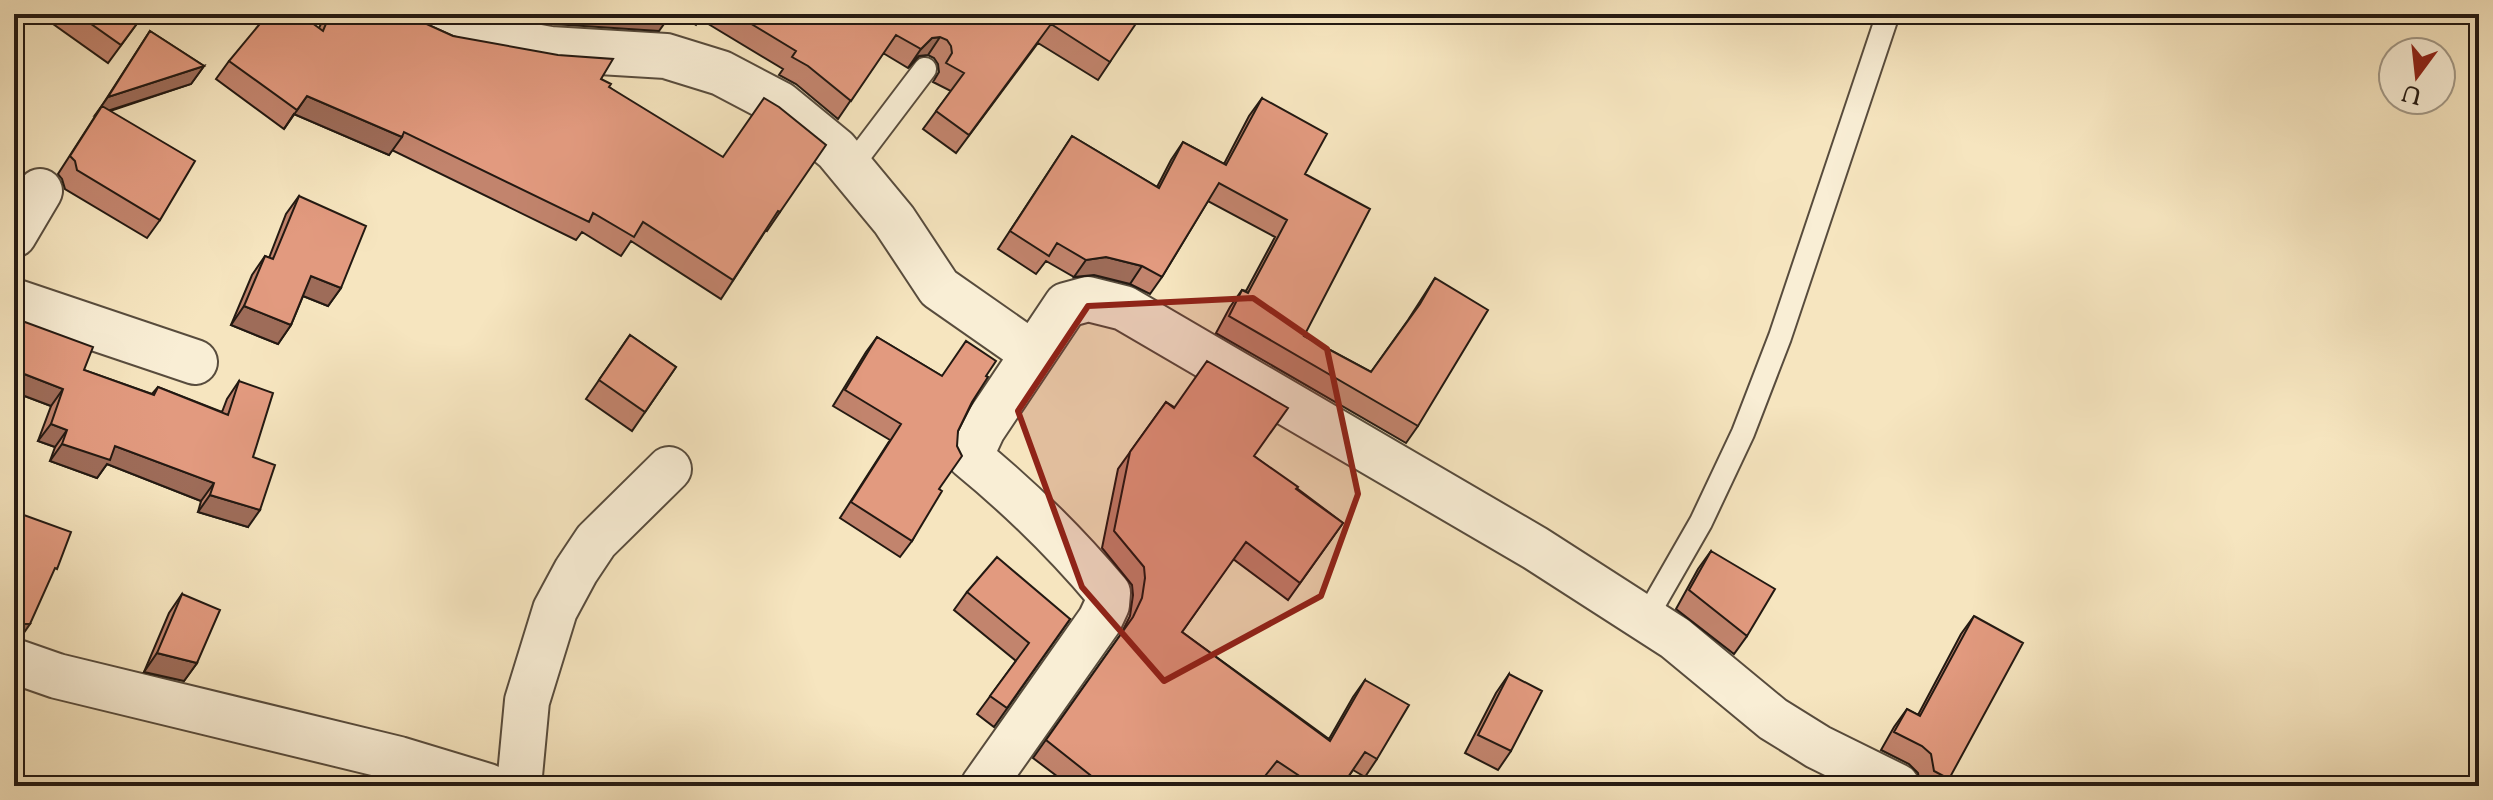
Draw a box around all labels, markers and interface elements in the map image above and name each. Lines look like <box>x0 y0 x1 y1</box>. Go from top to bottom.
north arrow <box>2377 36 2457 116</box>
text: U <box>2400 75 2425 110</box>

